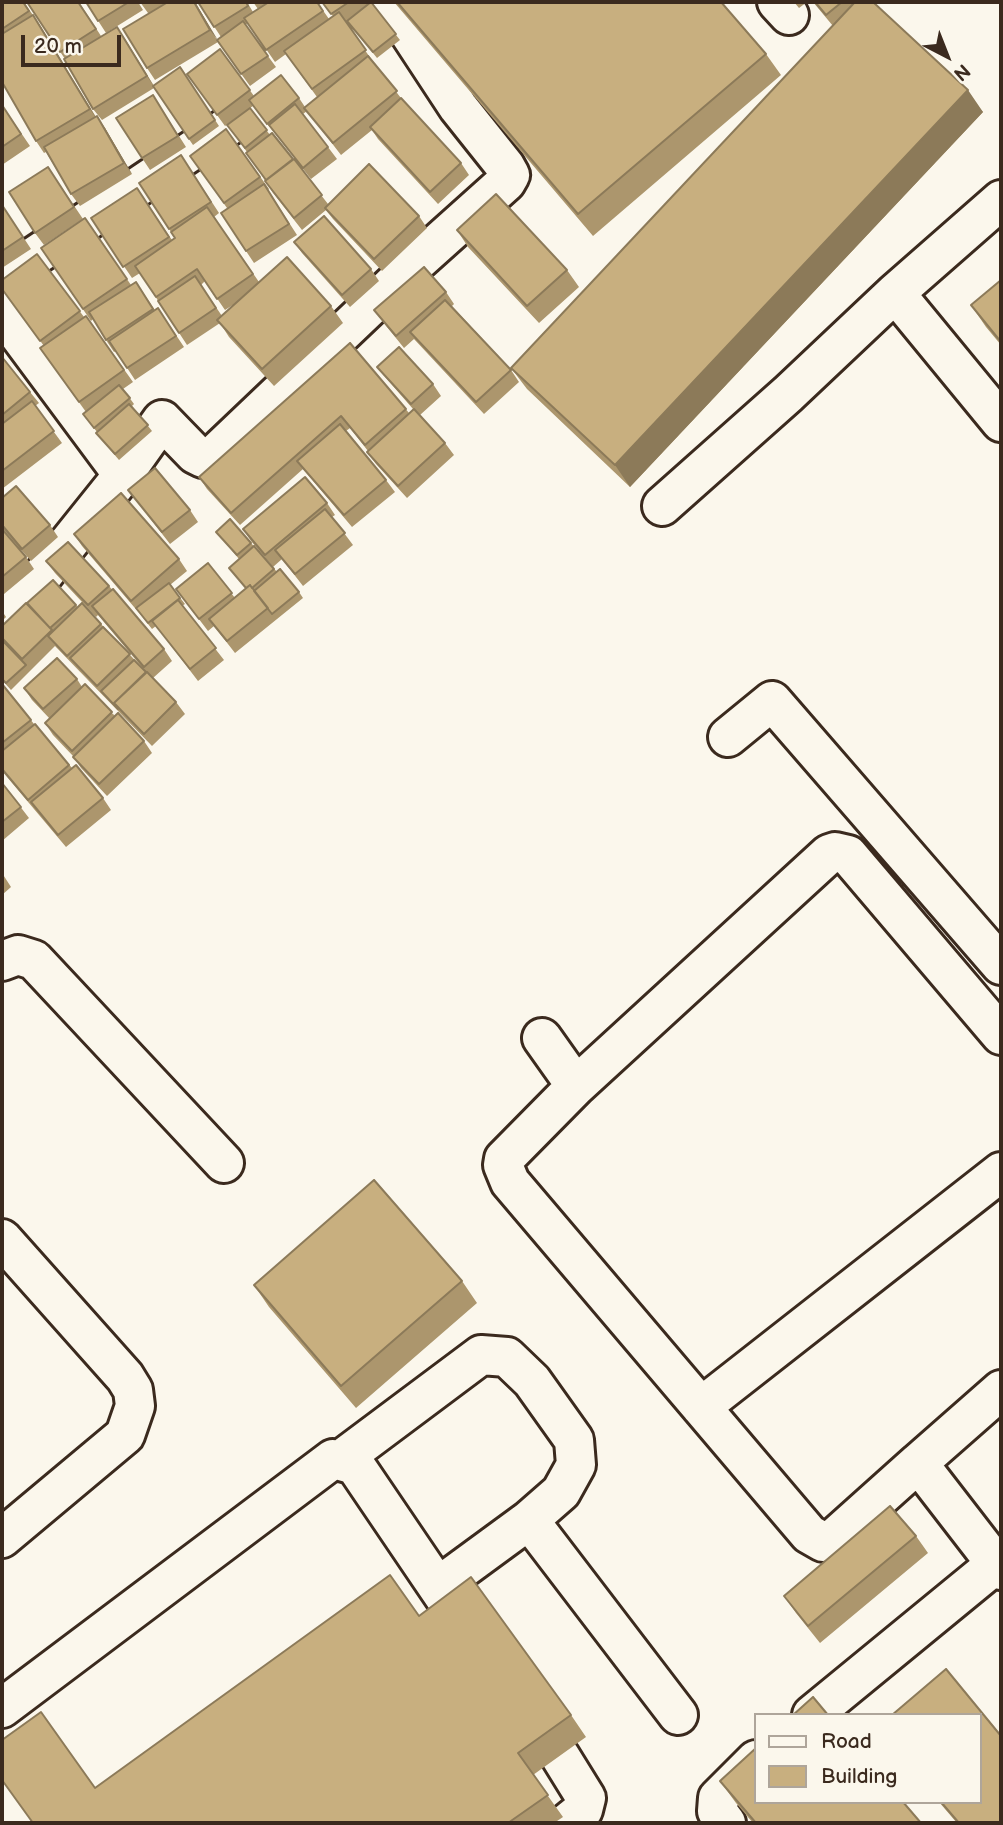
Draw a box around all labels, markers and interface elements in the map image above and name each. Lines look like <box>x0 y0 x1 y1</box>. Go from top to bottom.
scale bar <box>24 21 124 65</box>
north arrow <box>912 21 982 91</box>
text: 20 m <box>34 34 82 59</box>
text: N <box>948 59 974 85</box>
legend <box>754 1713 982 1804</box>
text: Road <box>821 1729 872 1754</box>
text: Building <box>821 1764 897 1789</box>

